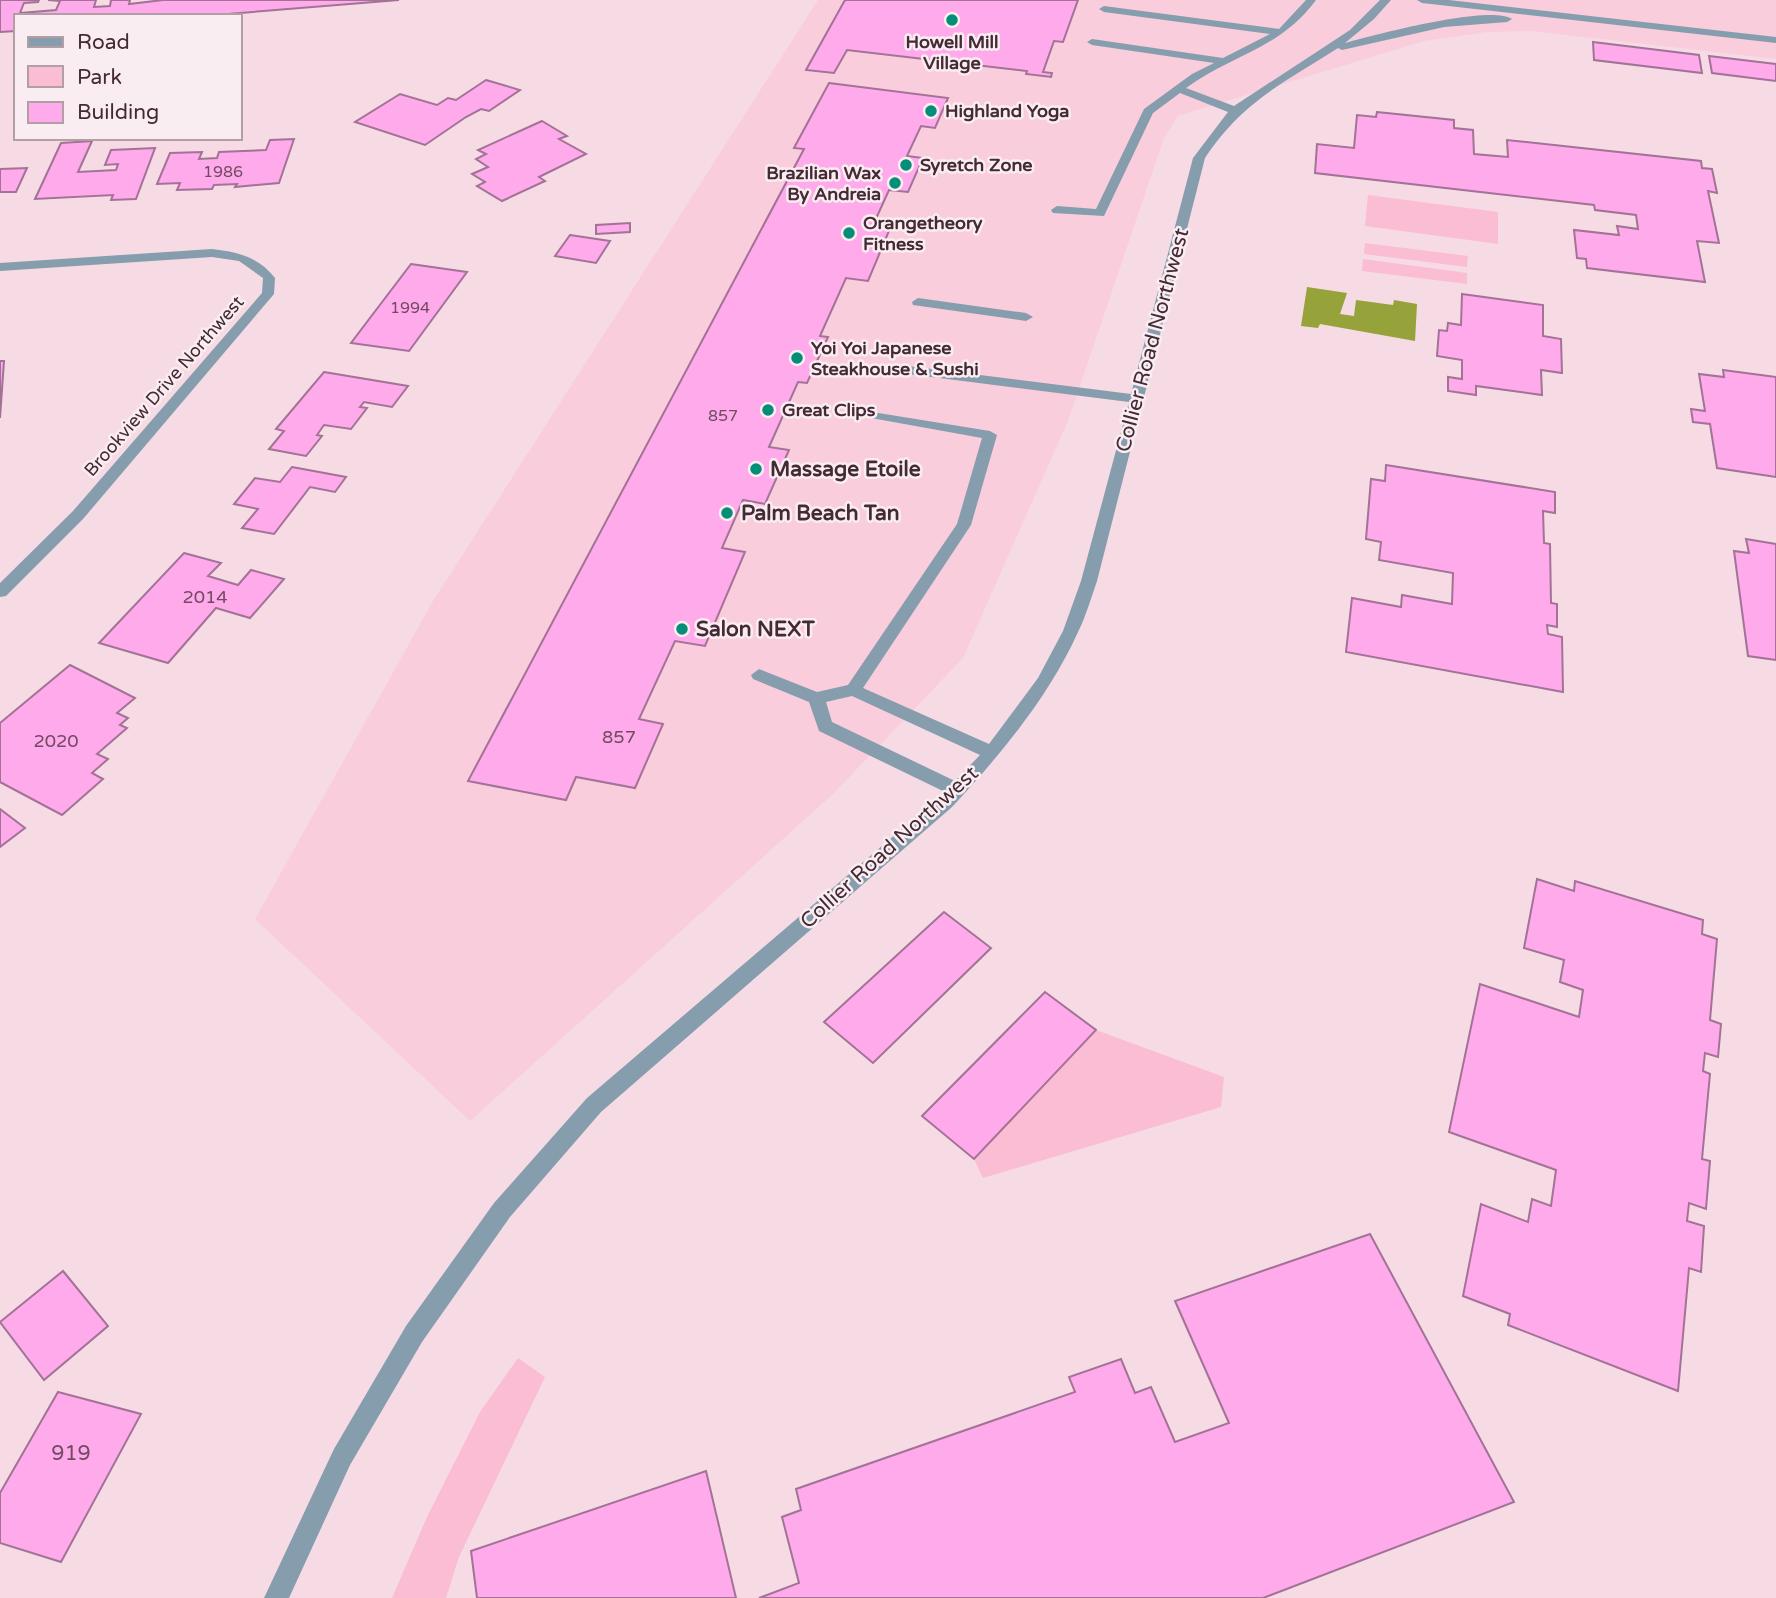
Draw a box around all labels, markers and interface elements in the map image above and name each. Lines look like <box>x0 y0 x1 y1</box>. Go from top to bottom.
marker: Howell Mill Village <box>944 12 960 28</box>
legend <box>14 14 242 140</box>
text: Road <box>77 30 130 55</box>
place label: Howell Mill Village <box>906 31 998 74</box>
text: Park <box>77 65 122 90</box>
text: Building <box>77 100 159 125</box>
place label: Highland Yoga <box>945 100 1069 122</box>
marker: Highland Yoga <box>923 103 939 119</box>
place label: Syretch Zone <box>920 154 1033 176</box>
marker: Syretch Zone <box>898 157 914 173</box>
house number: 1986 <box>203 162 243 182</box>
place label: Brazilian Wax By Andreia <box>766 162 881 205</box>
marker: Brazilian Wax By Andreia <box>887 175 903 191</box>
place label: Orangetheory Fitness <box>863 212 983 255</box>
marker: Orangetheory Fitness <box>841 225 857 241</box>
street label: Collier Road Northwest <box>1111 225 1194 455</box>
street label: Brookview Drive Northwest <box>80 291 249 481</box>
house number: 1994 <box>390 298 430 318</box>
place label: Yoi Yoi Japanese Steakhouse & Sushi <box>811 337 979 380</box>
marker: Yoi Yoi Japanese Steakhouse & Sushi <box>789 350 805 366</box>
place label: Great Clips <box>782 399 876 421</box>
marker: Great Clips <box>760 402 776 418</box>
house number: 857 <box>708 406 738 426</box>
place label: Massage Etoile <box>770 457 921 482</box>
marker: Massage Etoile <box>748 461 764 477</box>
place label: Palm Beach Tan <box>741 501 900 526</box>
marker: Palm Beach Tan <box>719 505 735 521</box>
house number: 2014 <box>182 586 228 608</box>
place label: Salon NEXT <box>696 617 815 642</box>
marker: Salon NEXT <box>674 621 690 637</box>
house number: 857 <box>602 726 636 748</box>
house number: 2020 <box>33 730 79 752</box>
street label: Collier Road Northwest <box>795 761 983 934</box>
house number: 919 <box>51 1441 91 1466</box>

